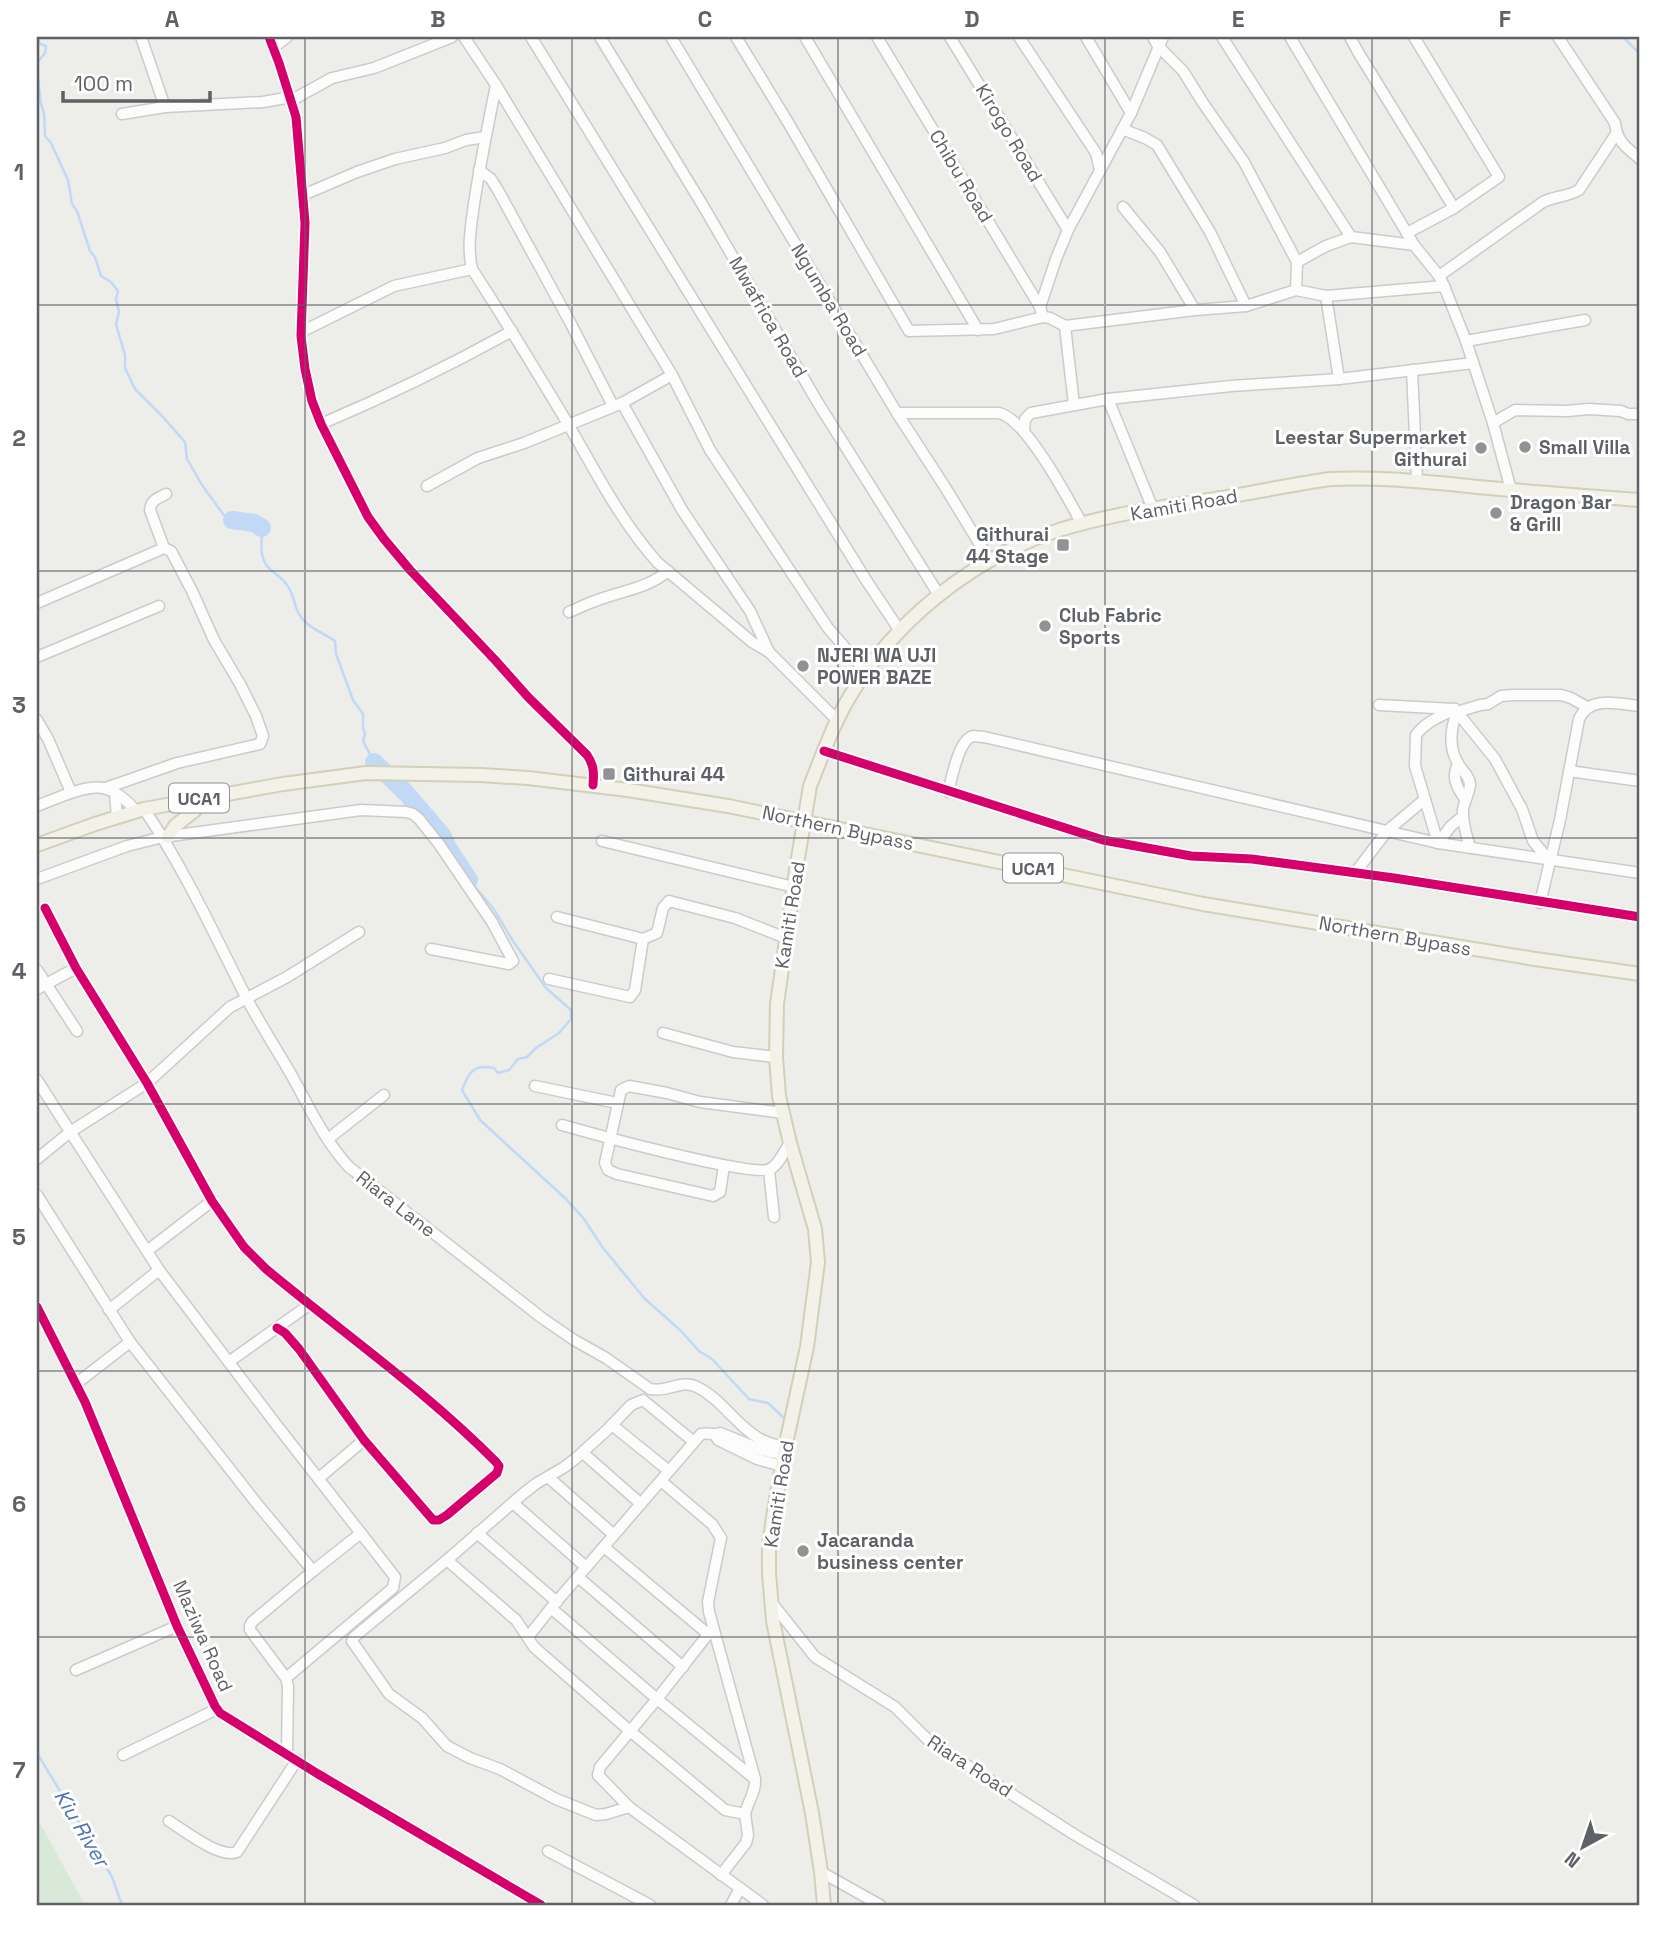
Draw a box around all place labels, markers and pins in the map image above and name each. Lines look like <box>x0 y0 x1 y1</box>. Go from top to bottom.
place label: Leestar Supermarket Githurai <box>1275 425 1467 472</box>
place label: Small Villa <box>1539 435 1630 460</box>
marker: Small Villa <box>1517 439 1533 455</box>
marker: Leestar Supermarket Githurai <box>1473 440 1489 456</box>
place label: Dragon Bar & Grill <box>1510 490 1612 537</box>
marker: Dragon Bar & Grill <box>1488 505 1504 521</box>
place label: Githurai 44 Stage <box>966 522 1049 569</box>
marker: Githurai 44 Stage <box>1055 537 1071 553</box>
place label: Club Fabric Sports <box>1059 603 1162 650</box>
marker: Club Fabric Sports <box>1037 618 1053 634</box>
place label: NJERI WA UJI POWER BAZE <box>817 643 936 690</box>
marker: NJERI WA UJI POWER BAZE <box>795 658 811 674</box>
place label: Githurai 44 <box>623 762 725 787</box>
marker: Githurai 44 <box>601 766 617 782</box>
place label: Jacaranda business center <box>817 1528 964 1575</box>
marker: Jacaranda business center <box>795 1543 811 1559</box>

